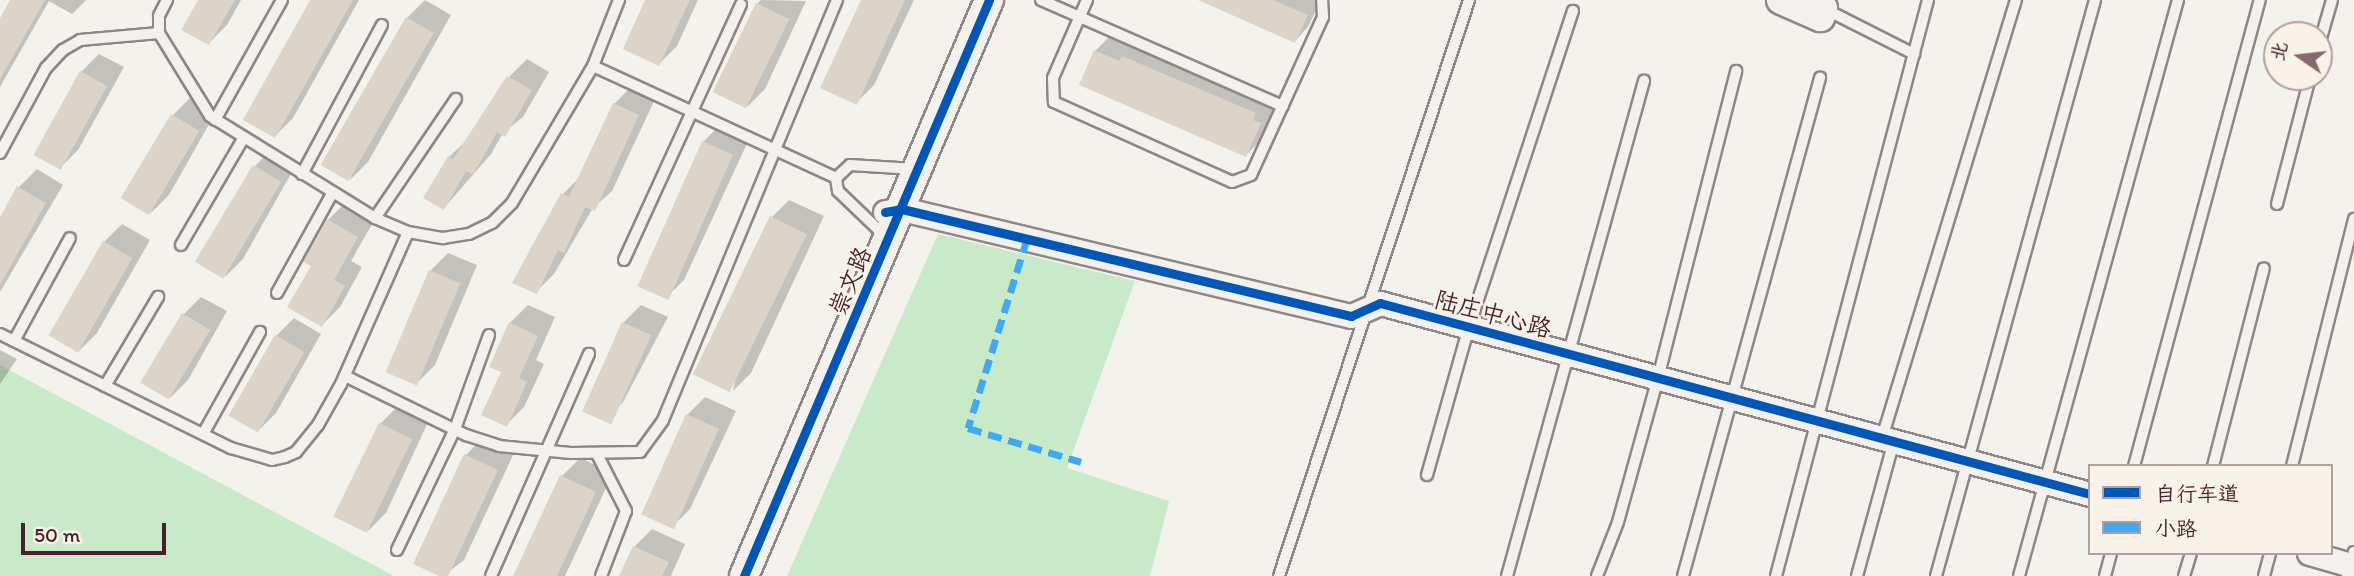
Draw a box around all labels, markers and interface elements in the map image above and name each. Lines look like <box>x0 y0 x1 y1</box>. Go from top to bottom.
north arrow <box>2263 21 2333 91</box>
text: 北 <box>2266 39 2293 63</box>
street label: 崇文路 <box>823 242 877 320</box>
street label: 陆庄中心路 <box>1431 285 1555 343</box>
legend <box>2088 464 2333 555</box>
text: 自行车道 <box>2155 481 2239 506</box>
scale bar <box>24 510 170 554</box>
text: 小路 <box>2155 516 2197 541</box>
text: 50 m <box>34 522 80 547</box>

